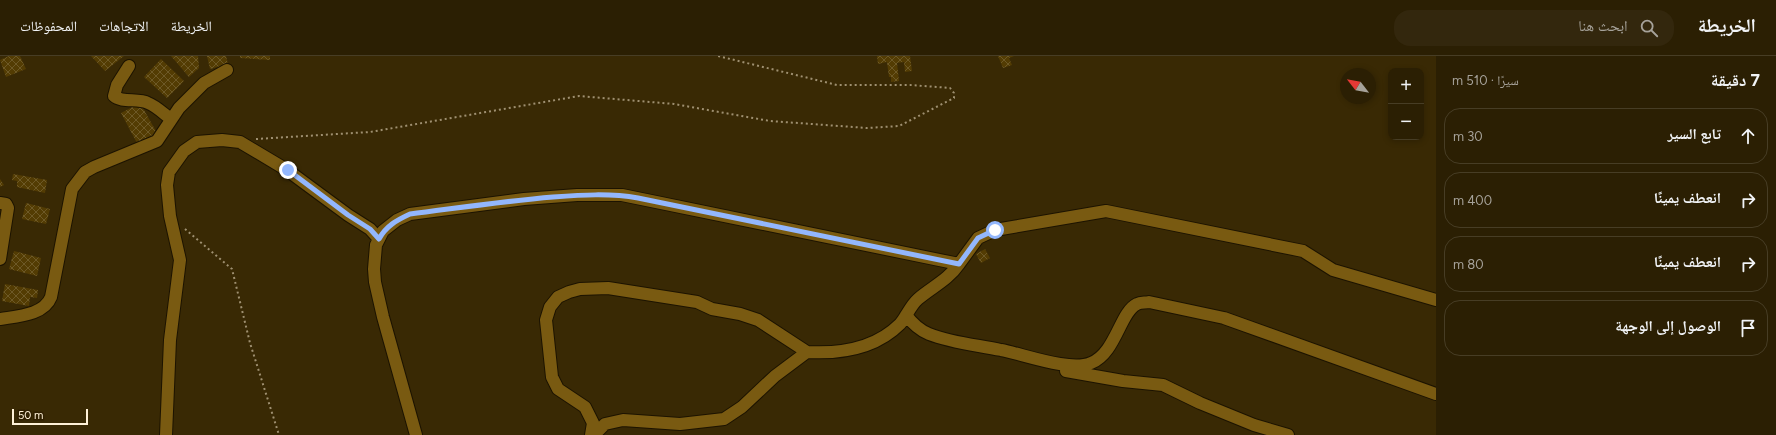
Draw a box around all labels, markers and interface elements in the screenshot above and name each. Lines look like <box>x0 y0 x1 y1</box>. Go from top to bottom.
search box <box>1394 10 1674 46</box>
text: الخريطة <box>1698 14 1756 37</box>
text: ابحث هنا <box>1578 17 1628 35</box>
icon: search <box>1638 17 1660 39</box>
text: المحفوظات <box>20 18 77 35</box>
text: الاتجاهات <box>99 18 149 35</box>
text: الخريطة <box>171 18 212 35</box>
north arrow <box>1340 68 1376 104</box>
map controls <box>1388 68 1424 140</box>
button: + <box>1388 68 1424 104</box>
text: 7 دقيقة <box>1711 70 1760 90</box>
text: سيرًا · 510 m <box>1452 73 1519 88</box>
button: − <box>1388 104 1424 140</box>
text: تابع السير <box>1667 125 1721 143</box>
icon: ahead <box>1737 125 1759 147</box>
text: 30 m <box>1453 129 1483 144</box>
route end <box>279 161 297 179</box>
text: انعطف يمينًا <box>1654 189 1721 207</box>
icon: right <box>1737 189 1759 211</box>
text: 400 m <box>1453 193 1492 208</box>
route start <box>986 221 1004 239</box>
text: انعطف يمينًا <box>1654 253 1721 271</box>
icon: right <box>1737 253 1759 275</box>
text: 80 m <box>1453 257 1484 272</box>
text: الوصول إلى الوجهة <box>1615 317 1721 335</box>
icon: arrive <box>1737 317 1759 339</box>
scale bar <box>12 407 88 426</box>
text: 50 m <box>18 409 43 422</box>

